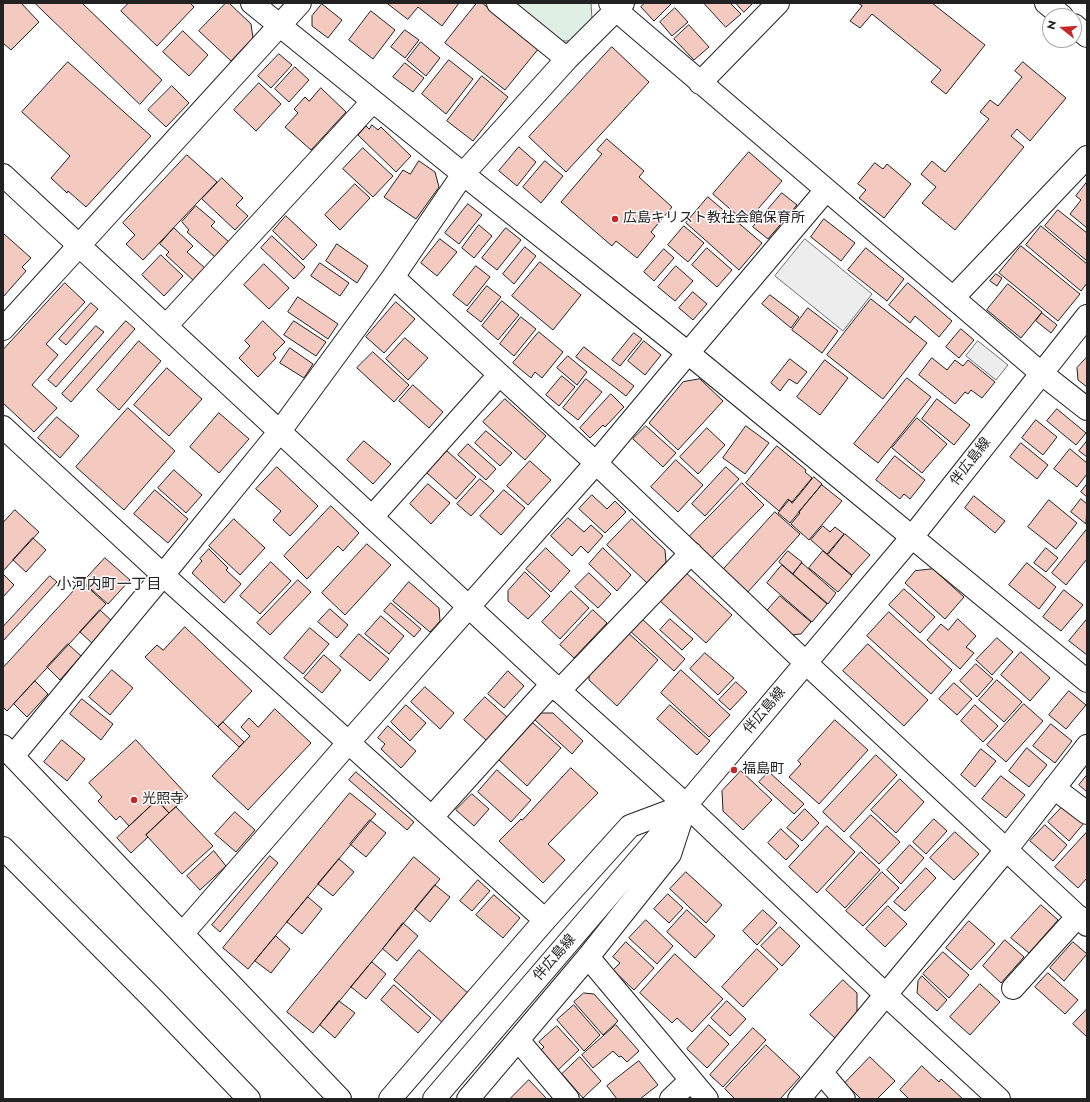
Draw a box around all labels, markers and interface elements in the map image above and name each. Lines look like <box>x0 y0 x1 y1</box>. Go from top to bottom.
north arrow <box>1042 8 1082 48</box>
text: N <box>1043 18 1060 31</box>
place label: 広島キリスト教社会館保育所 <box>623 211 805 227</box>
marker: 広島キリスト教社会館保育所 <box>610 214 620 224</box>
street label: 伴広島線 <box>947 435 995 489</box>
district label: 小河内町一丁目 <box>57 576 161 594</box>
street label: 伴広島線 <box>741 684 789 738</box>
place label: 福島町 <box>742 762 784 778</box>
marker: 福島町 <box>729 765 739 775</box>
place label: 光照寺 <box>142 792 184 808</box>
marker: 光照寺 <box>129 795 139 805</box>
street label: 伴広島線 <box>530 931 580 985</box>

